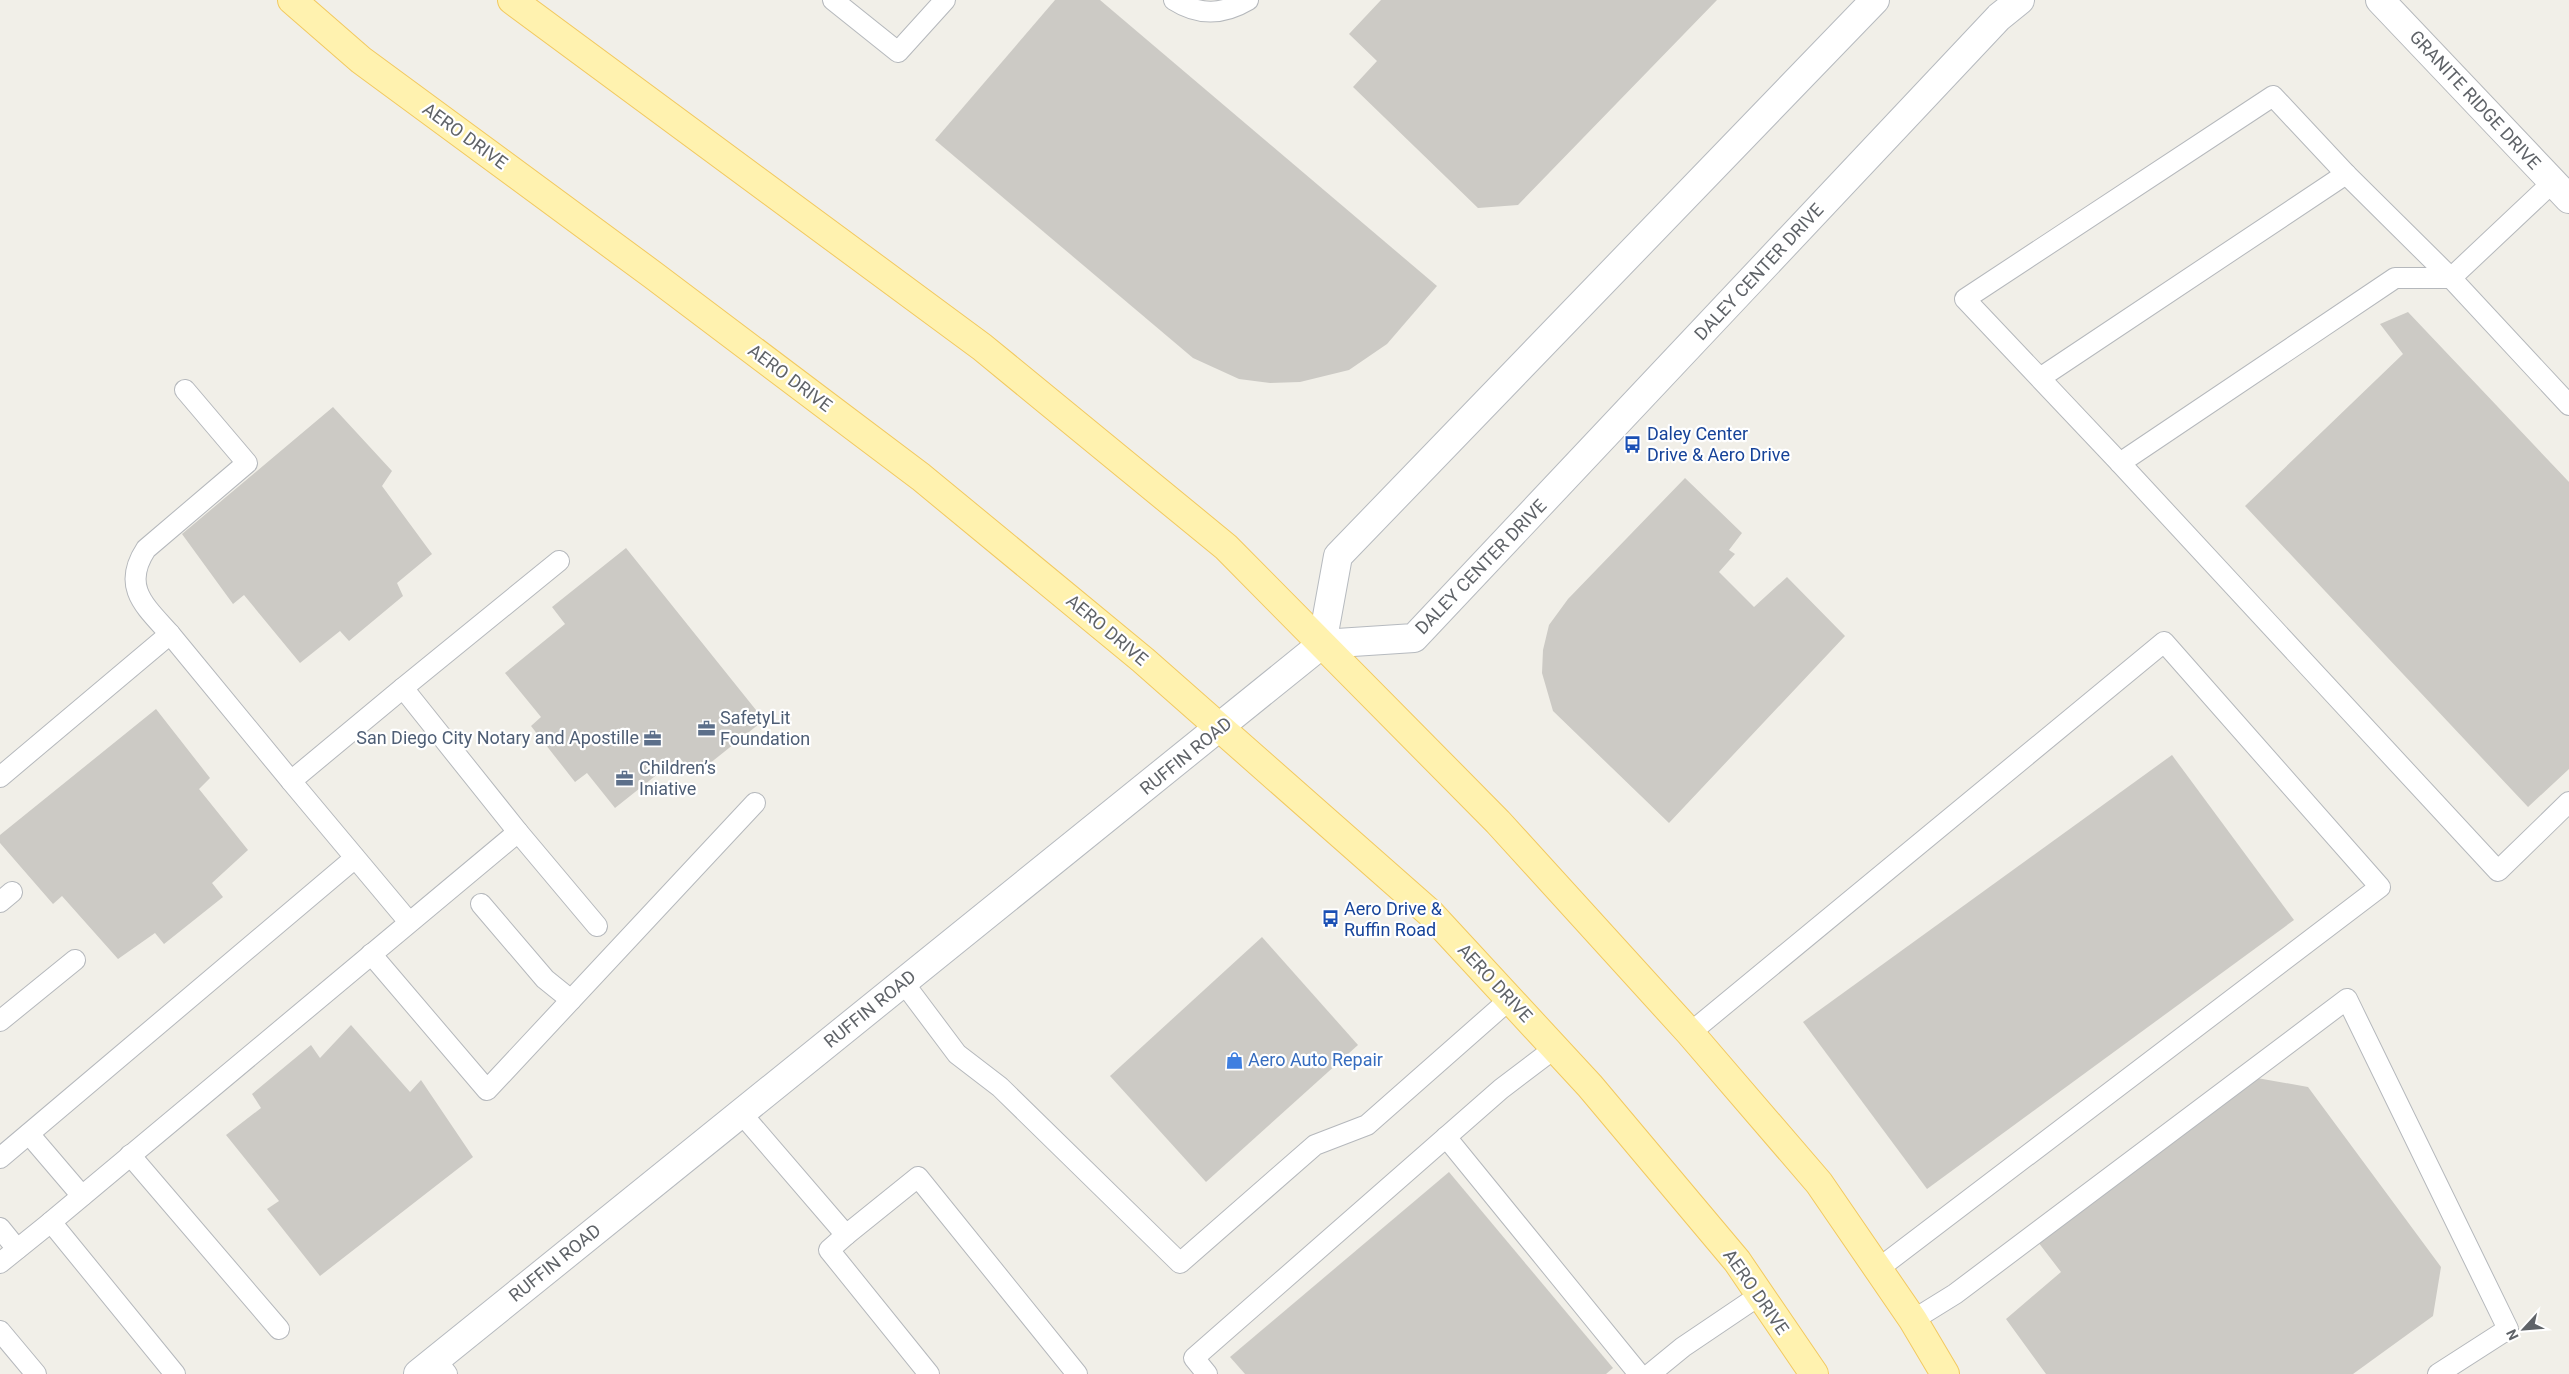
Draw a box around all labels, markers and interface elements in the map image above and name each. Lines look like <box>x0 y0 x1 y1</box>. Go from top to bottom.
street label: GRANITE RIDGE DRIVE <box>2406 26 2545 173</box>
street label: AERO DRIVE <box>419 98 512 173</box>
street label: DALEY CENTER DRIVE <box>1690 199 1827 344</box>
street label: AERO DRIVE <box>744 339 836 416</box>
place label: Daley Center Drive & Aero Drive <box>1647 423 1790 465</box>
bus stop icon: Daley Center Drive & Aero Drive <box>1623 434 1643 454</box>
street label: DALEY CENTER DRIVE <box>1411 495 1550 638</box>
street label: AERO DRIVE <box>1062 590 1152 670</box>
place label: SafetyLit Foundation <box>720 707 810 749</box>
street label: RUFFIN ROAD <box>1136 712 1236 799</box>
office icon: SafetyLit Foundation <box>696 718 716 738</box>
place label: San Diego City Notary and Apostille <box>356 727 639 748</box>
office icon: San Diego City Notary and Apostille <box>643 728 663 748</box>
place label: Children’s Iniative <box>639 757 716 799</box>
office icon: Children’s Iniative <box>615 768 635 788</box>
place label: Aero Drive & Ruffin Road <box>1344 898 1443 940</box>
bus stop icon: Aero Drive & Ruffin Road <box>1320 909 1340 929</box>
street label: AERO DRIVE <box>1454 939 1537 1026</box>
street label: RUFFIN ROAD <box>820 965 920 1052</box>
place label: Aero Auto Repair <box>1248 1049 1383 1070</box>
shop icon: Aero Auto Repair <box>1224 1050 1244 1070</box>
street label: RUFFIN ROAD <box>505 1219 605 1306</box>
street label: AERO DRIVE <box>1719 1245 1794 1338</box>
north arrow <box>2499 1304 2549 1354</box>
text: N <box>2503 1327 2522 1343</box>

